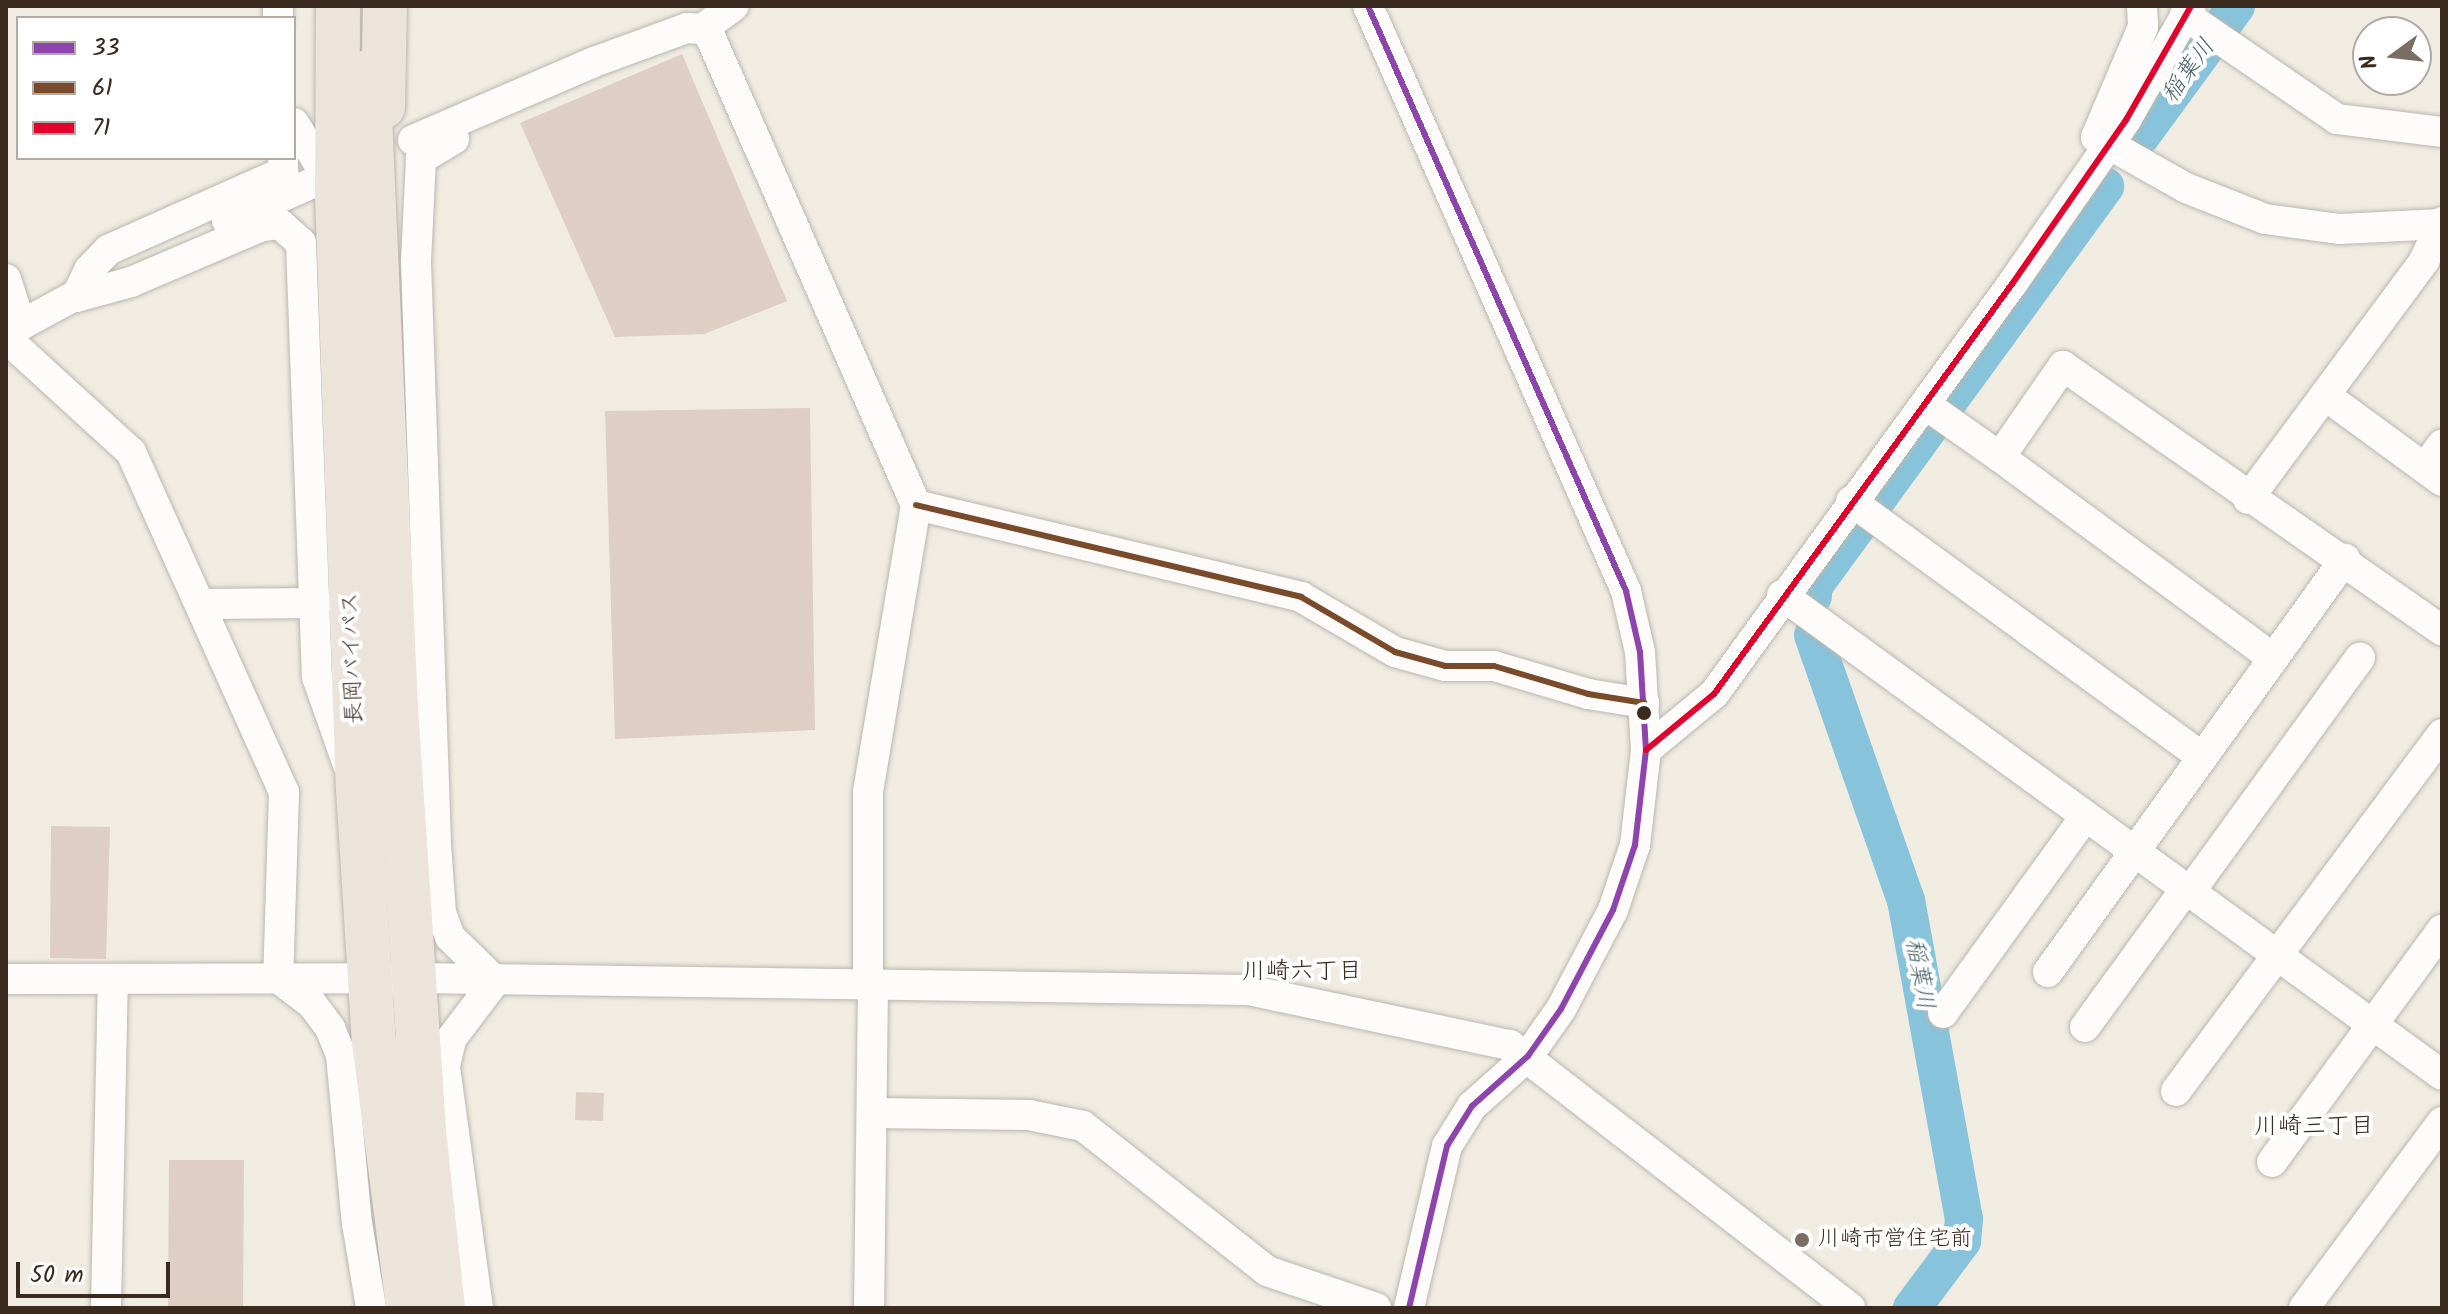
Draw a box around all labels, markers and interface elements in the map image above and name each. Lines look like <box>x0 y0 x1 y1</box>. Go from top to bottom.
legend <box>16 16 296 160</box>
north arrow <box>2352 16 2432 96</box>
text: 33 <box>92 29 119 68</box>
water label: 稲葉川 <box>2156 33 2222 109</box>
text: N <box>2352 51 2389 73</box>
text: 61 <box>92 69 113 108</box>
text: 71 <box>92 109 111 148</box>
street label: 長岡バイパス <box>338 592 368 724</box>
unlabelled marker <box>1636 705 1652 721</box>
water label: 稲葉川 <box>1899 936 1939 1012</box>
district label: 川崎六丁目 <box>1242 958 1362 986</box>
district label: 川崎三丁目 <box>2254 1113 2374 1141</box>
place label: 川崎市営住宅前 <box>1818 1227 1972 1253</box>
marker: 川崎市営住宅前 <box>1793 1231 1811 1249</box>
scale bar <box>20 1246 174 1296</box>
text: 50 m <box>30 1256 84 1295</box>

